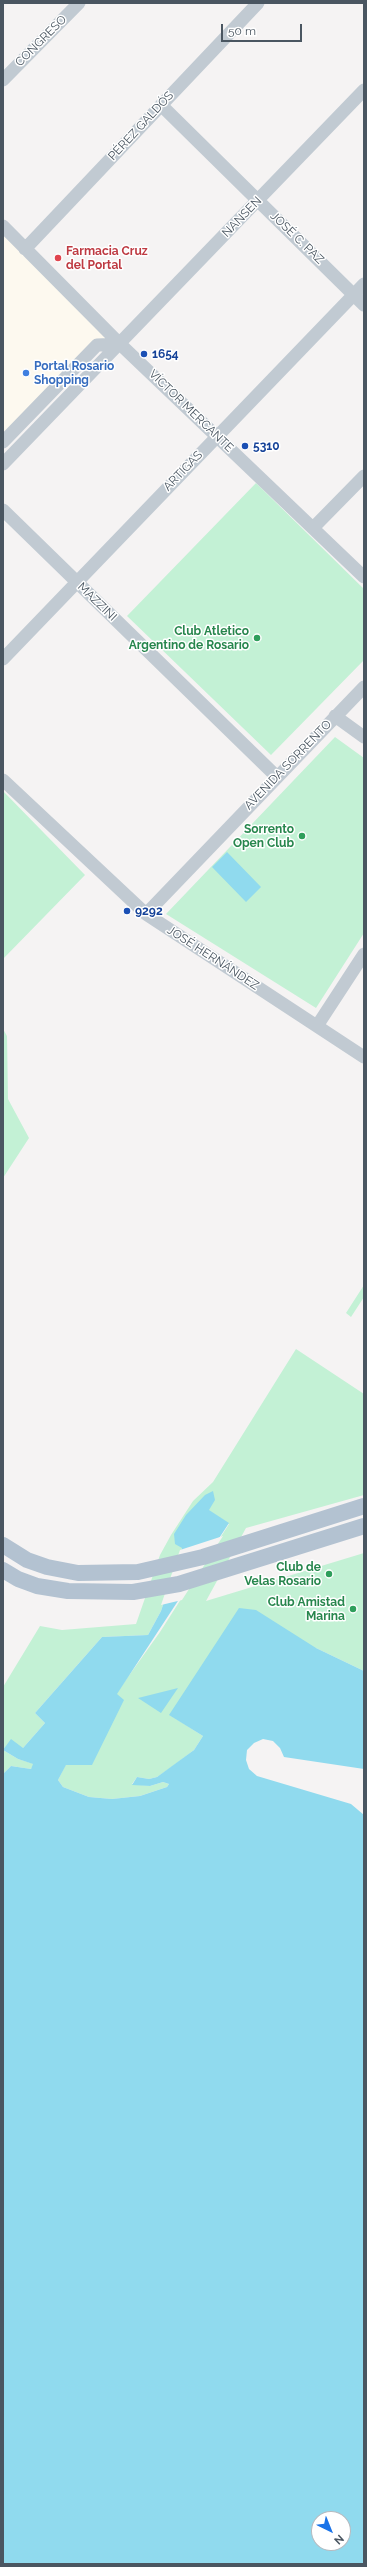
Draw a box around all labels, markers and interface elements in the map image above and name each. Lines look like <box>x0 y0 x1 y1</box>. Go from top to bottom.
street label: CONGRESO <box>12 12 70 70</box>
scale bar <box>223 16 304 42</box>
text: 50 m <box>228 24 256 38</box>
street label: PÉREZ GALDÓS <box>105 89 177 163</box>
street label: NANSEN <box>219 194 265 240</box>
street label: JOSÉ C. PAZ <box>267 209 327 267</box>
place label: Farmacia Cruz del Portal <box>66 244 148 272</box>
marker: Farmacia Cruz del Portal <box>53 253 63 263</box>
place label: 1654 <box>152 347 179 361</box>
marker: 1654 <box>139 349 149 359</box>
place label: Portal Rosario Shopping <box>34 359 114 387</box>
street label: VÍCTOR MERCANTE <box>146 367 236 455</box>
marker: Portal Rosario Shopping <box>21 368 31 378</box>
place label: 5310 <box>253 439 280 453</box>
marker: 5310 <box>240 441 250 451</box>
street label: ARTIGAS <box>160 448 206 494</box>
street label: MAZZINI <box>74 580 120 624</box>
place label: Club Atletico Argentino de Rosario <box>129 624 249 652</box>
marker: Club Atletico Argentino de Rosario <box>252 633 262 643</box>
street label: AVENIDA SORRENTO <box>241 717 335 813</box>
place label: Sorrento Open Club <box>233 822 294 850</box>
marker: Sorrento Open Club <box>297 831 307 841</box>
place label: 9292 <box>135 904 163 918</box>
marker: 9292 <box>122 906 132 916</box>
street label: JOSÉ HERNÁNDEZ <box>164 923 262 993</box>
place label: Club de Velas Rosario <box>244 1560 321 1588</box>
marker: Club de Velas Rosario <box>324 1569 334 1579</box>
place label: Club Amistad Marina <box>268 1595 345 1623</box>
marker: Club Amistad Marina <box>348 1604 358 1614</box>
north arrow <box>311 2511 351 2551</box>
text: N <box>331 2532 346 2547</box>

